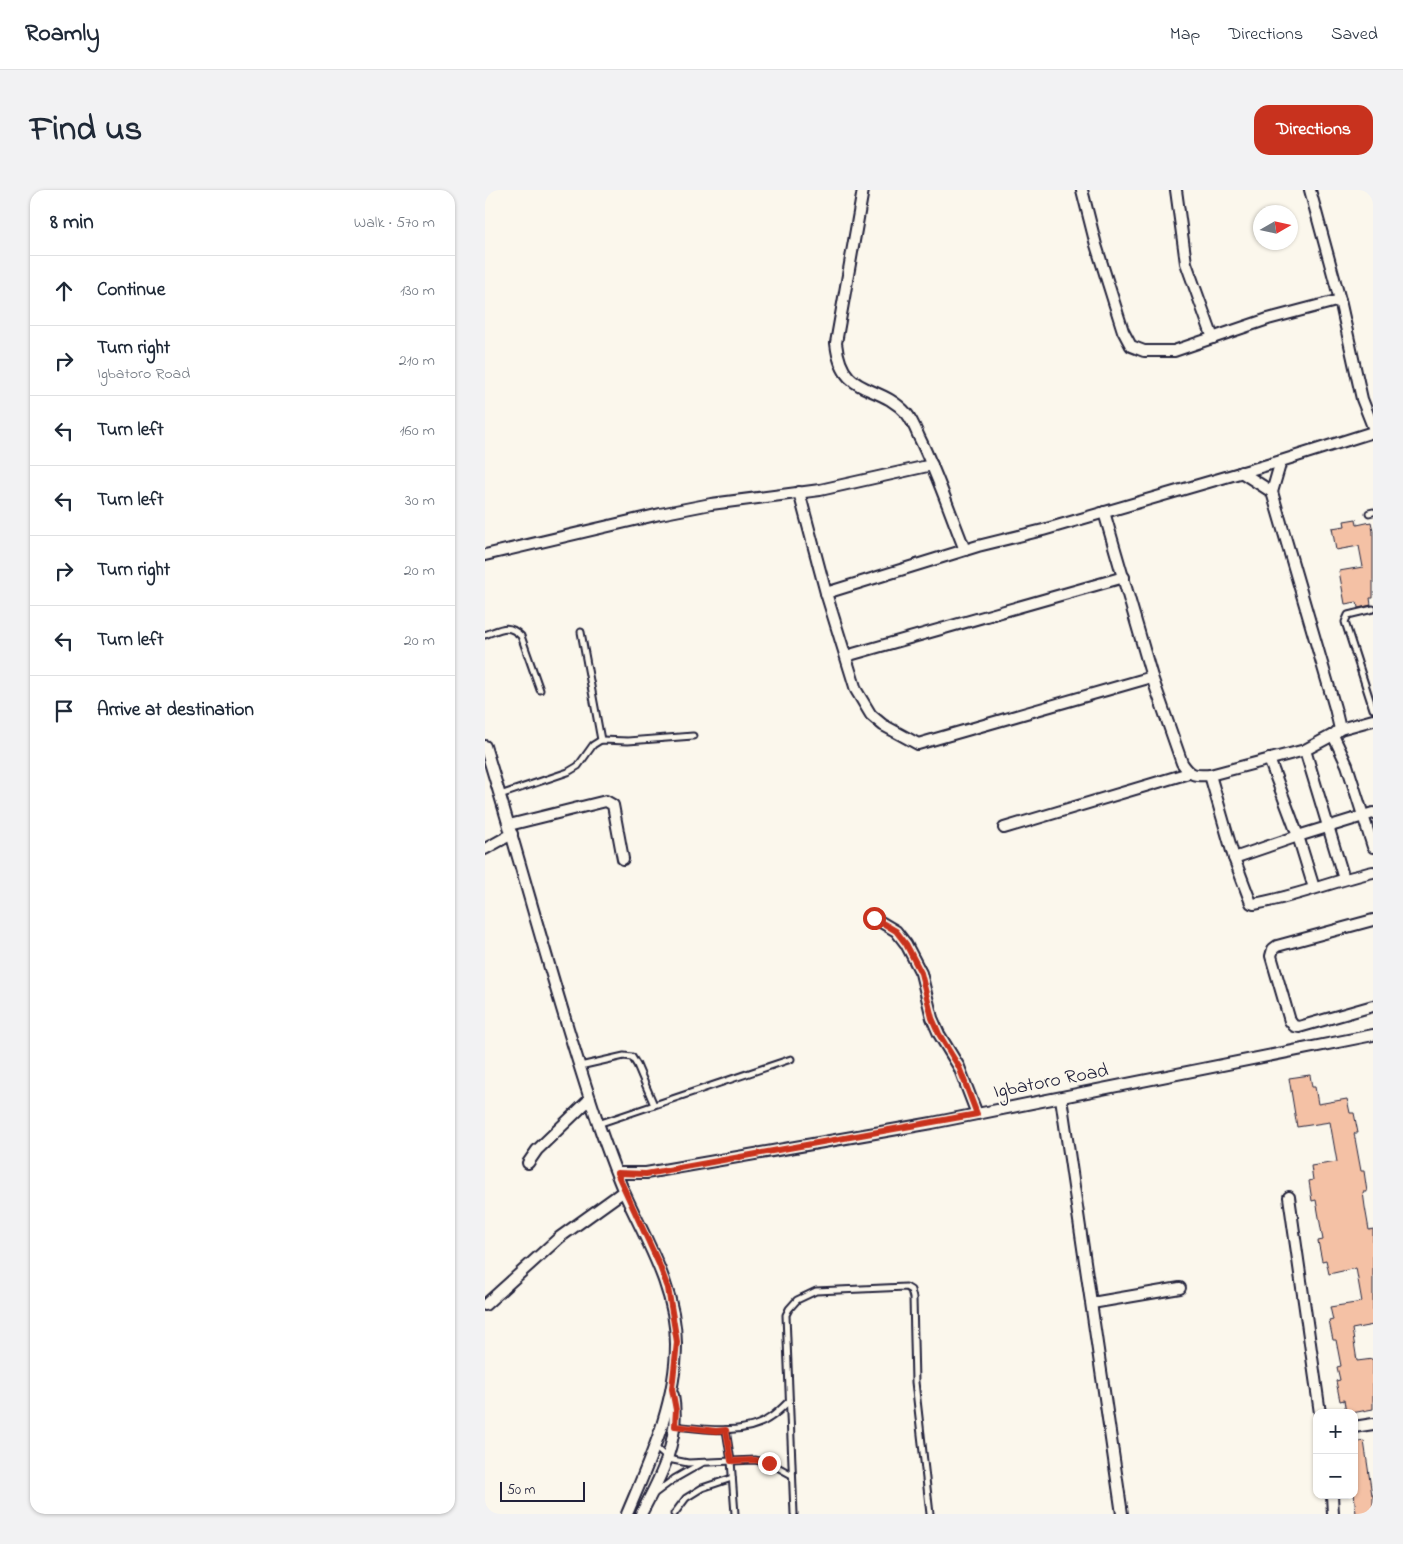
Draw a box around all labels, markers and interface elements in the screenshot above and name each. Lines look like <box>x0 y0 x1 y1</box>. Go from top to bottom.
text: Roamly <box>25 17 100 52</box>
text: Map <box>1170 22 1200 48</box>
text: Directions <box>1228 22 1303 48</box>
text: Saved <box>1331 22 1378 48</box>
text: Find us <box>30 105 142 156</box>
button: Directions <box>1254 105 1373 155</box>
north arrow <box>1253 205 1298 250</box>
text: 8 min <box>50 208 94 238</box>
text: Walk · 570 m <box>354 211 435 235</box>
icon: ahead <box>50 277 78 305</box>
text: Continue <box>97 277 165 304</box>
text: 130 m <box>400 279 435 303</box>
text: Turn right <box>97 335 170 362</box>
icon: right <box>50 347 78 375</box>
text: 210 m <box>399 349 435 373</box>
text: Igbatoro Road <box>97 362 190 386</box>
icon: left <box>50 417 78 445</box>
text: Turn left <box>97 417 164 444</box>
text: 160 m <box>400 419 435 443</box>
icon: left <box>50 487 78 515</box>
text: Turn left <box>97 487 164 514</box>
text: 30 m <box>405 489 435 513</box>
icon: right <box>50 557 78 585</box>
text: Turn right <box>97 557 170 584</box>
text: 20 m <box>404 559 435 583</box>
icon: left <box>50 627 78 655</box>
text: Turn left <box>97 627 164 654</box>
text: 20 m <box>404 629 435 653</box>
icon: arrive <box>50 697 78 725</box>
text: Arrive at destination <box>97 697 254 724</box>
route start <box>863 907 886 930</box>
street label: Igbatoro Road <box>991 1057 1111 1108</box>
map controls <box>1313 1409 1358 1499</box>
button: + <box>1313 1409 1358 1454</box>
route end <box>758 1452 781 1475</box>
button: − <box>1313 1454 1358 1499</box>
scale bar <box>500 1479 585 1502</box>
text: 50 m <box>507 1480 535 1501</box>

